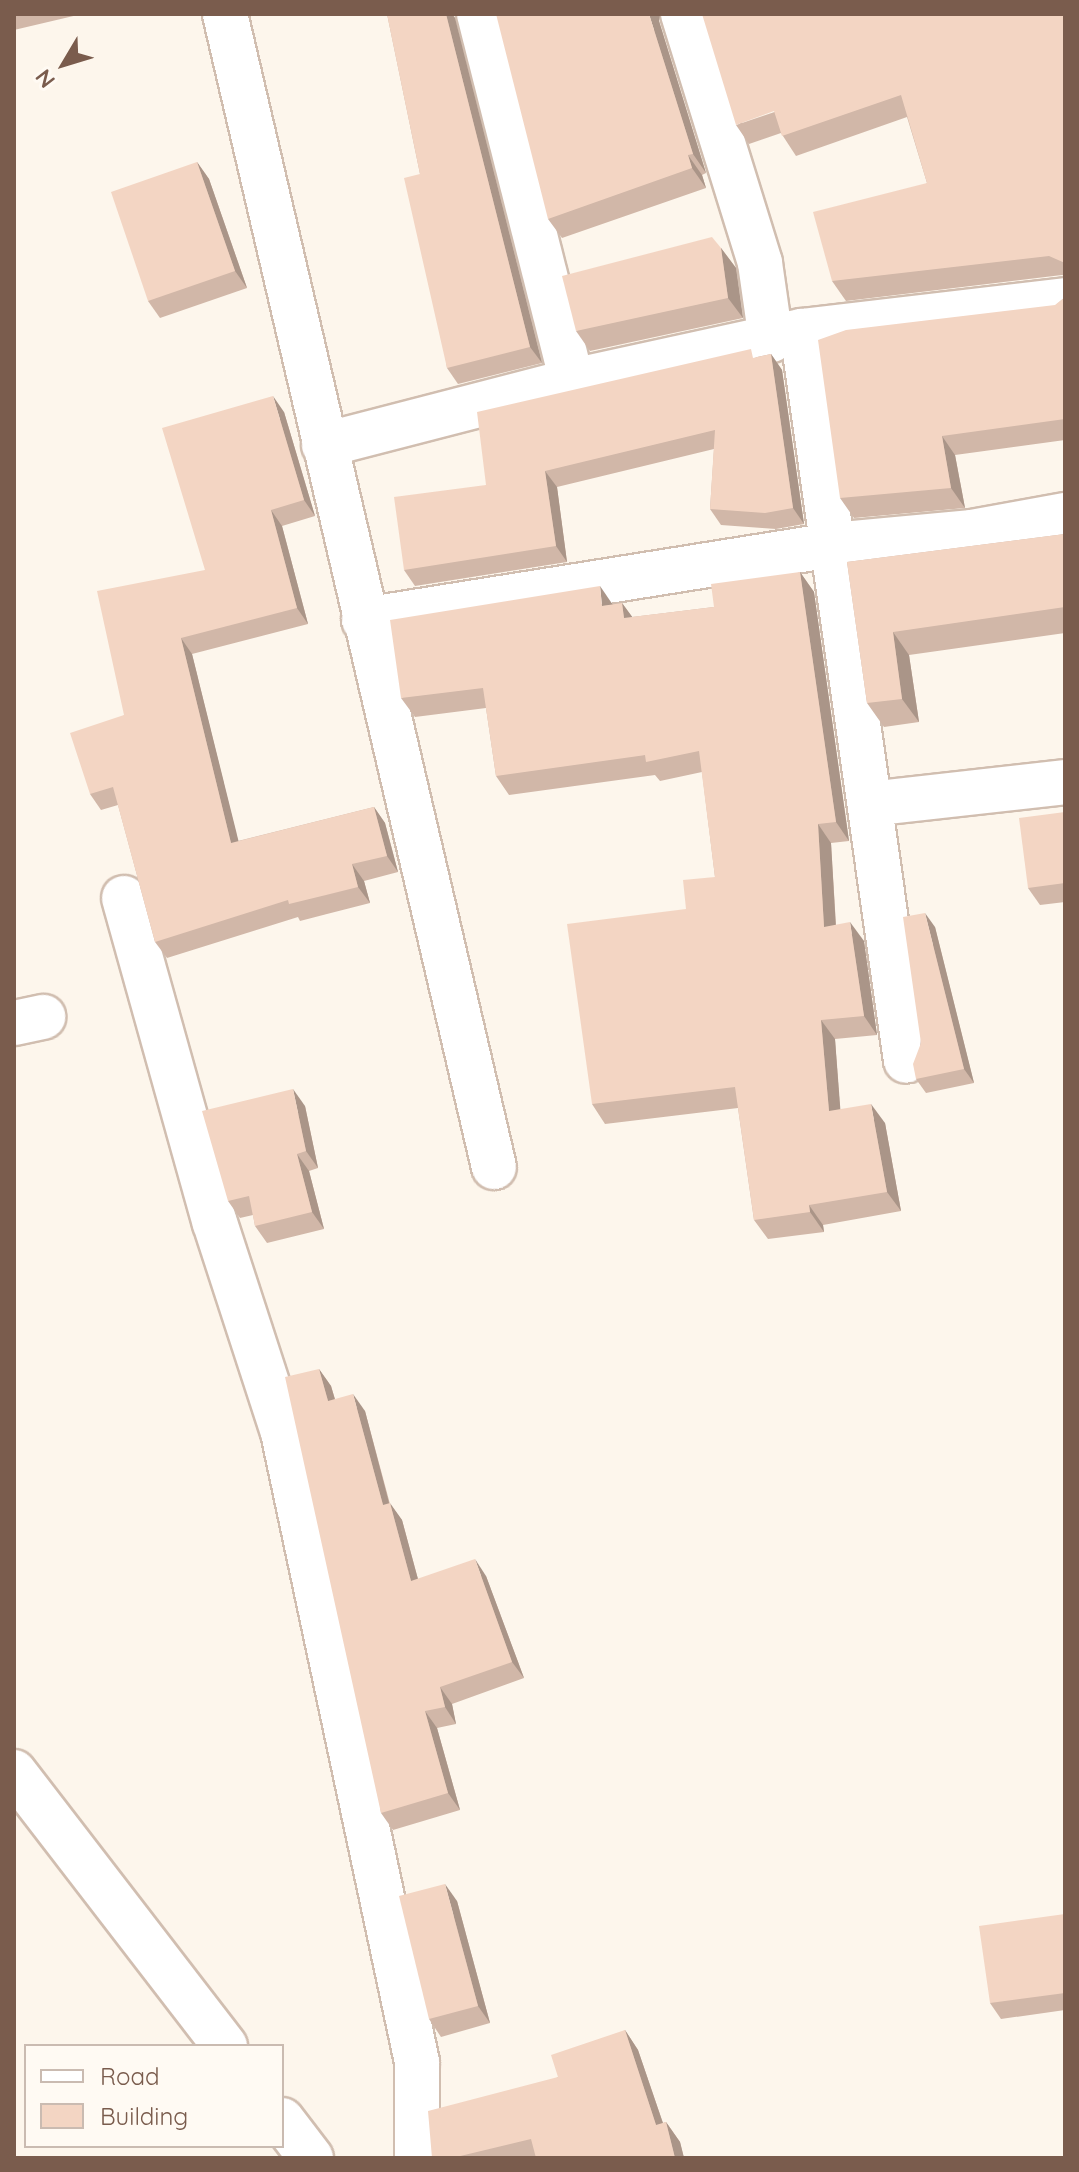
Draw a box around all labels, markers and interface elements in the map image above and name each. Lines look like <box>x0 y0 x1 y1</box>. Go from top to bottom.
north arrow <box>24 24 104 104</box>
text: N <box>29 64 61 94</box>
legend <box>24 2044 284 2148</box>
text: Road <box>100 2061 160 2091</box>
text: Building <box>100 2101 188 2131</box>

